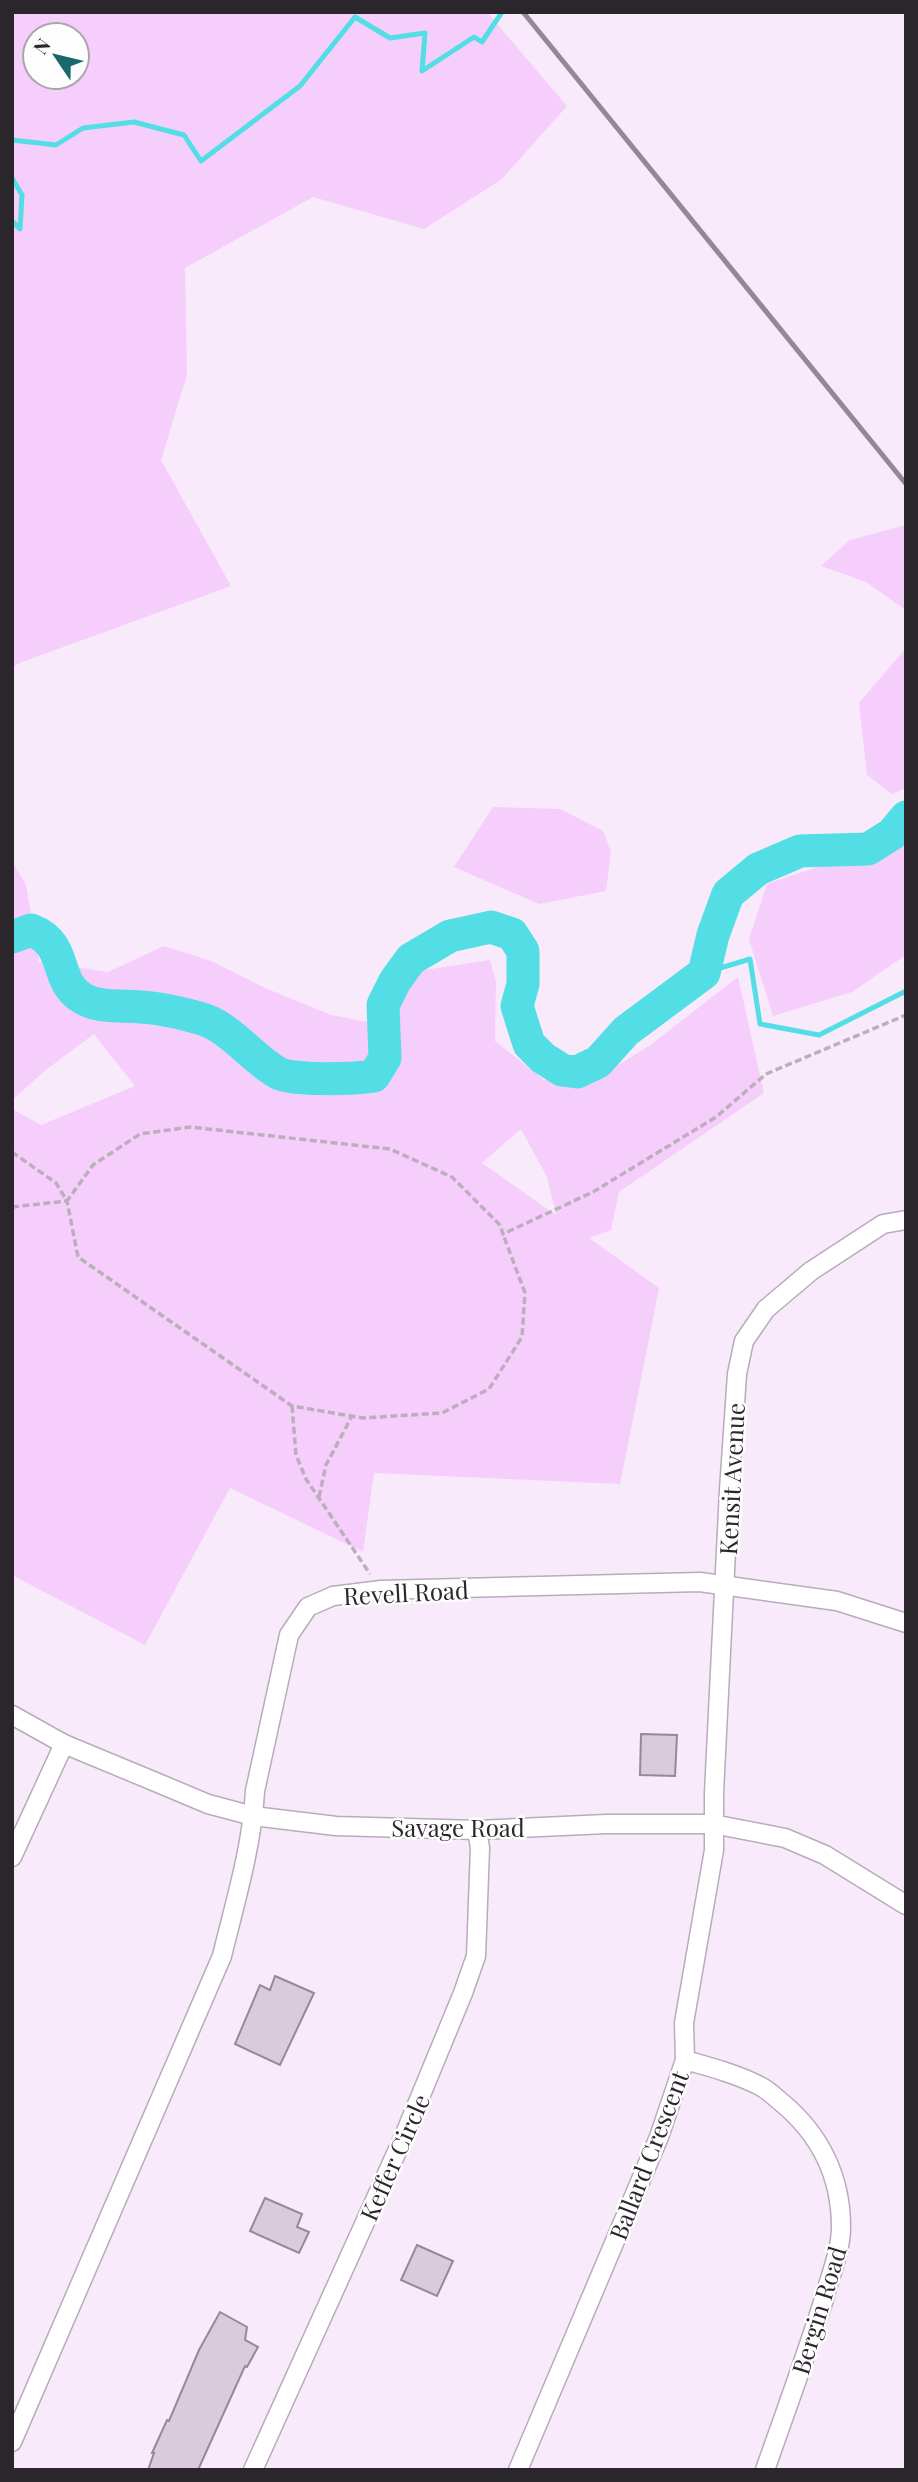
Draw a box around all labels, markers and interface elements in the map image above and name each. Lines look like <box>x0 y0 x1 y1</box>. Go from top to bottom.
north arrow <box>21 21 91 91</box>
text: N <box>27 32 56 59</box>
street label: Kensit Avenue <box>711 1402 751 1556</box>
street label: Revell Road <box>342 1573 470 1611</box>
street label: Savage Road <box>391 1811 525 1843</box>
street label: Ballard Crescent <box>601 2065 695 2244</box>
street label: Keffer Circle <box>352 2089 436 2225</box>
street label: Bergin Road <box>783 2242 853 2378</box>

